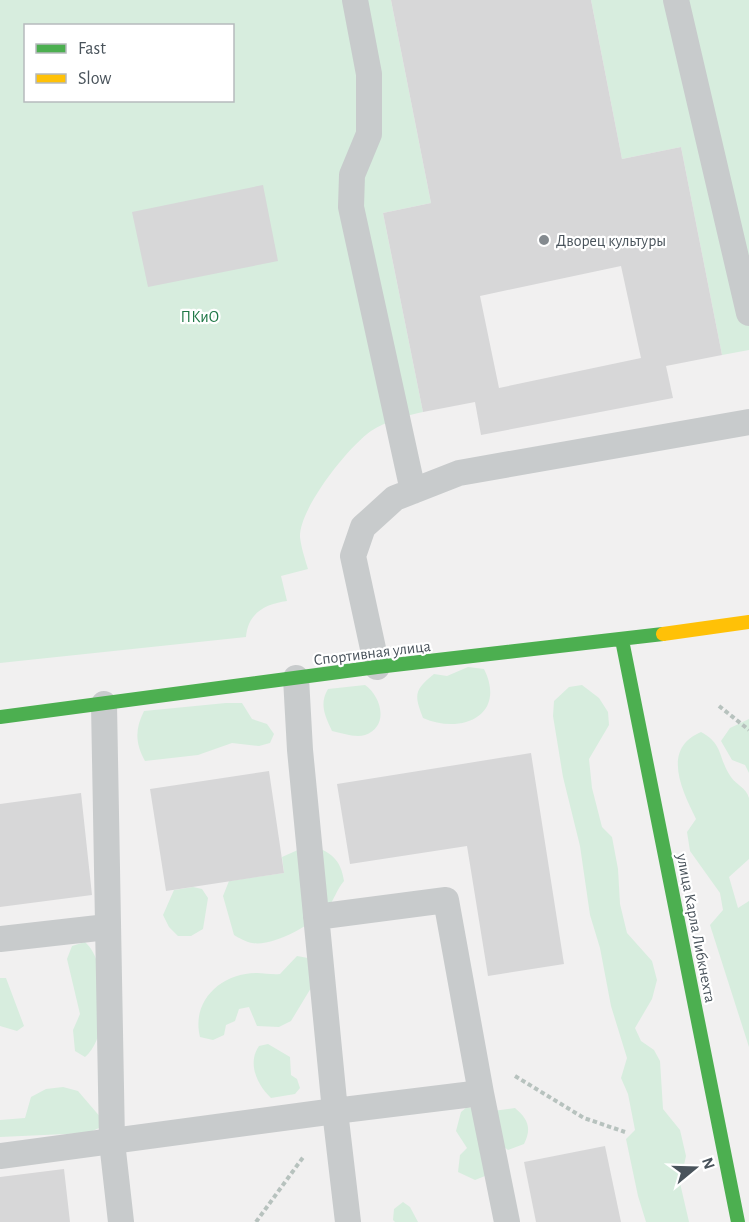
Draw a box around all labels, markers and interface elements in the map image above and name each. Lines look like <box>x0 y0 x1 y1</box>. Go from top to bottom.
legend <box>24 24 234 102</box>
text: Fast <box>78 40 106 58</box>
text: Slow <box>78 70 111 88</box>
marker: Дворец культуры <box>537 233 551 247</box>
place label: Дворец культуры <box>556 233 666 250</box>
park label: ПКиО <box>181 309 219 325</box>
street label: Спортивная улица <box>313 638 432 669</box>
street label: улица Карла Либкнехта <box>673 851 718 1004</box>
north arrow <box>665 1138 725 1198</box>
text: N <box>699 1156 718 1171</box>

